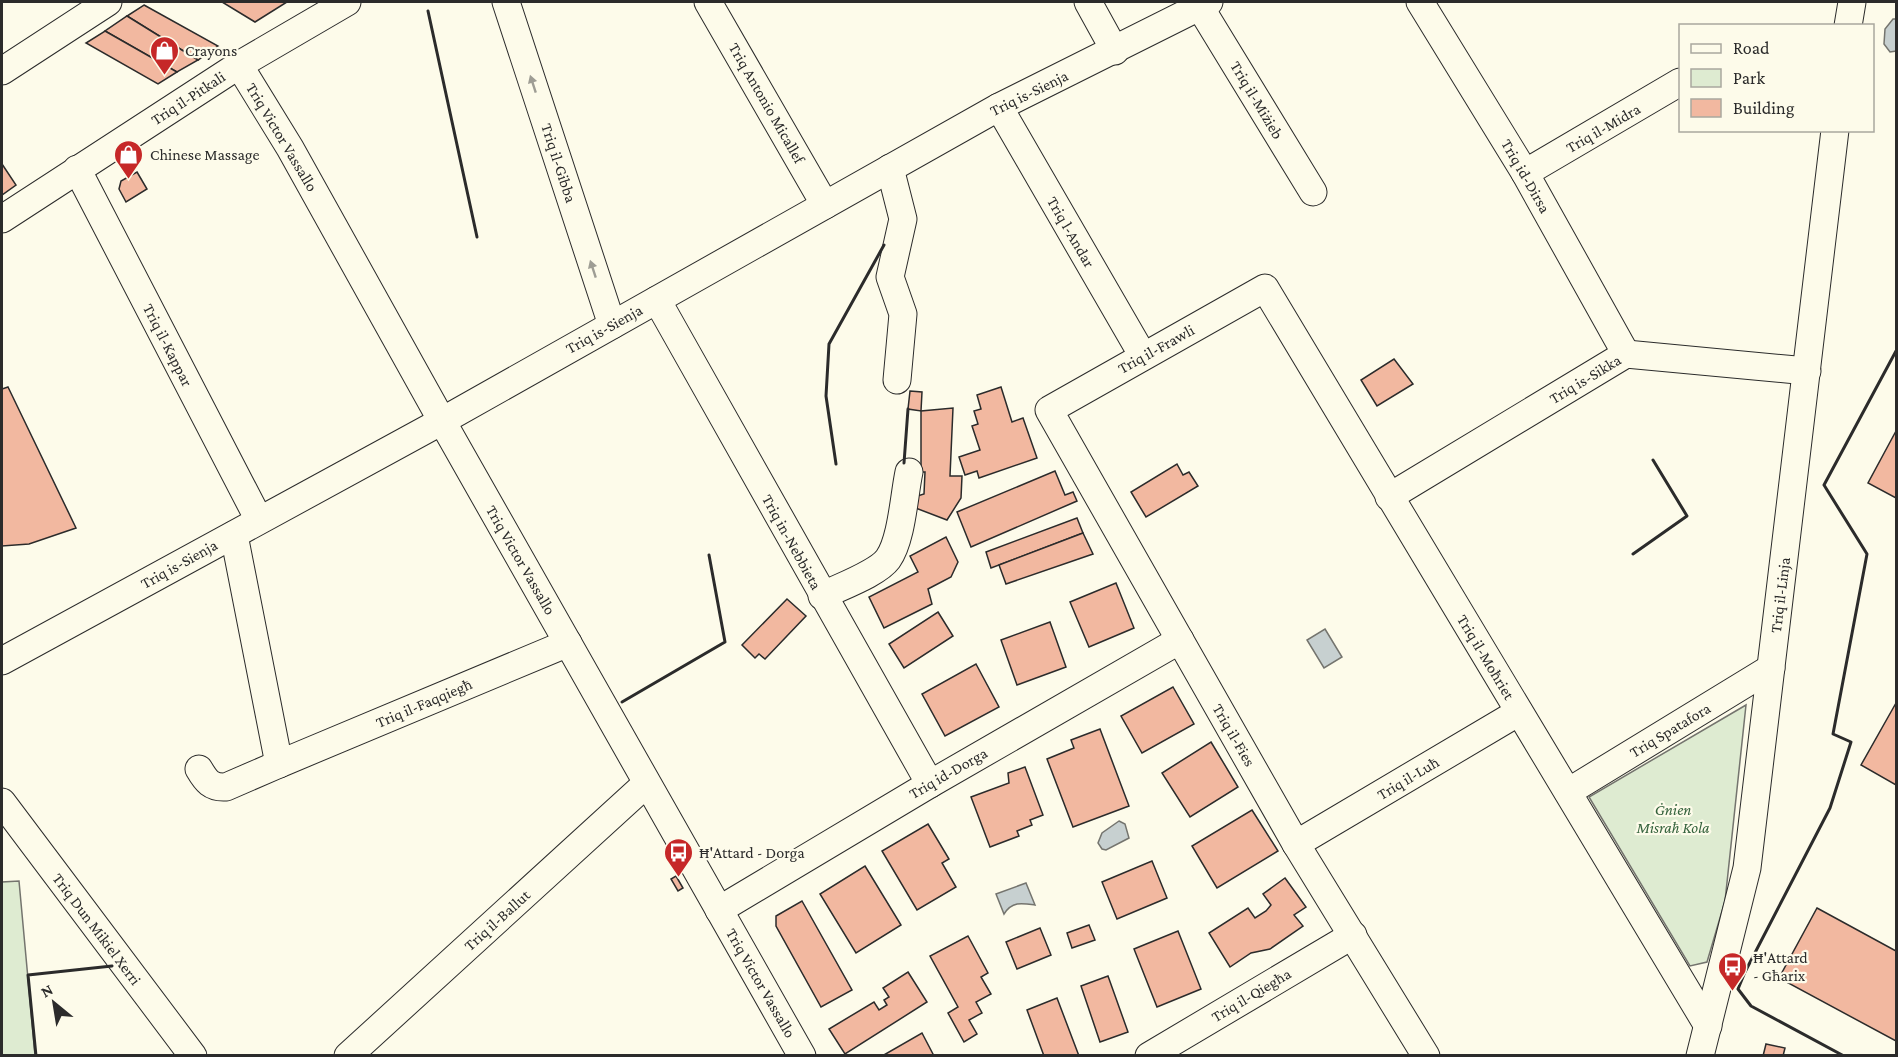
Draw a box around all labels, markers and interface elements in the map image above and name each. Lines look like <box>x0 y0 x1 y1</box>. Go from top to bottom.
legend <box>1679 24 1874 132</box>
shop icon: Crayons <box>148 34 180 76</box>
text: Road <box>1733 38 1770 58</box>
street label: Triq Antonio Micallef <box>725 40 809 168</box>
place label: Crayons <box>185 42 237 60</box>
street label: Triq il-Miżieb <box>1226 58 1287 142</box>
street label: Triq is-Sienja <box>987 67 1072 120</box>
street label: Triq il-Pitkali <box>148 68 229 129</box>
text: Park <box>1733 68 1765 88</box>
one-way arrow <box>527 75 537 93</box>
street label: Triq Victor Vassallo <box>242 80 321 195</box>
text: Building <box>1733 98 1795 118</box>
street label: Triq il-Midra <box>1563 100 1644 157</box>
street label: Triq il-Gibba <box>537 121 580 206</box>
street label: Triq id-Dirsa <box>1497 136 1554 217</box>
shop icon: Chinese Massage <box>113 138 145 180</box>
place label: Chinese Massage <box>150 146 260 164</box>
street label: Triq l-Andar <box>1043 194 1098 271</box>
one-way arrow <box>588 260 598 278</box>
street label: Triq il-Kappar <box>139 301 196 390</box>
street label: Triq is-Sienja <box>563 301 646 358</box>
street label: Triq il-Frawli <box>1115 321 1198 378</box>
street label: Triq is-Sikka <box>1546 351 1625 408</box>
street label: Triq in-Nebbieta <box>758 492 825 593</box>
street label: Triq Victor Vassallo <box>482 502 559 618</box>
street label: Triq is-Sienja <box>138 536 221 593</box>
street label: Triq il-Linja <box>1767 556 1794 634</box>
street label: Triq il-Moħriet <box>1453 611 1518 704</box>
street label: Triq il-Faqqiegħ <box>373 675 475 732</box>
street label: Triq Spatafora <box>1627 699 1714 762</box>
street label: Triq il-Fies <box>1208 701 1259 770</box>
street label: Triq id-Dorga <box>906 744 991 803</box>
street label: Triq il-Luħ <box>1374 753 1443 804</box>
park label: Ġnien Misraħ Kola <box>1635 801 1710 836</box>
bus stop icon: Ħ'Attard - Dorga <box>662 836 694 878</box>
place label: Ħ'Attard - Dorga <box>699 844 805 862</box>
street label: Triq Dun Mikiel Xerri <box>49 870 145 989</box>
street label: Triq il-Ballut <box>461 886 534 955</box>
street label: Triq Victor Vassallo <box>722 925 799 1041</box>
place label: Ħ'Attard - Għarix <box>1753 949 1808 984</box>
bus stop icon: Ħ'Attard - Għarix <box>1716 950 1748 992</box>
street label: Triq il-Qiegħa <box>1208 964 1295 1026</box>
north arrow <box>24 973 84 1033</box>
text: N <box>38 980 56 1001</box>

